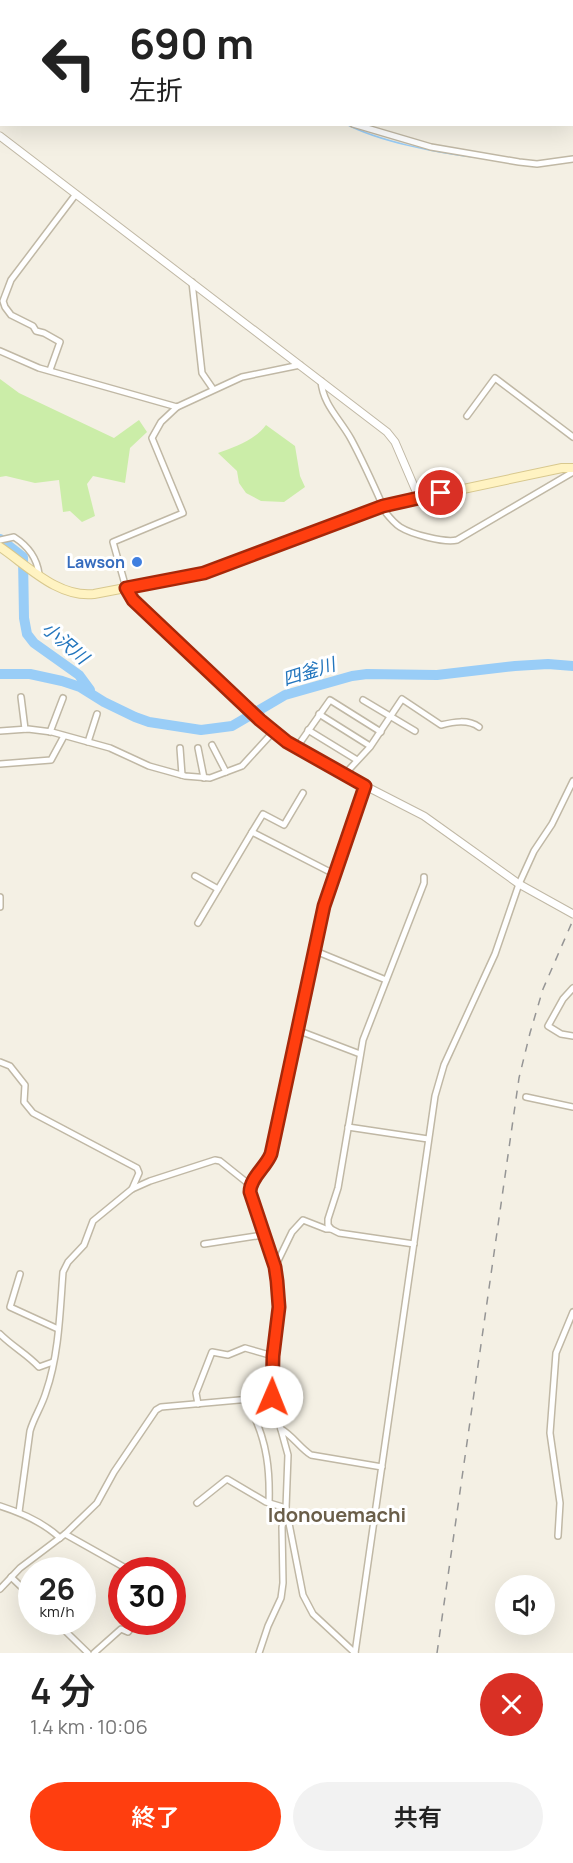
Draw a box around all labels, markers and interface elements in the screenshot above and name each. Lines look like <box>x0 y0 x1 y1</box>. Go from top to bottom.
text: 690 m <box>129 14 254 72</box>
icon: left <box>30 24 108 102</box>
text: 左折 <box>129 71 183 108</box>
pin <box>415 467 466 518</box>
icon: arrive <box>424 476 457 509</box>
place label: Lawson <box>66 551 125 573</box>
marker: Lawson <box>130 555 144 569</box>
water label: 小沢川 <box>37 616 96 670</box>
water label: 四釜川 <box>279 651 340 690</box>
position arrow <box>240 1365 304 1429</box>
district label: Idonouemachi <box>268 1501 406 1528</box>
speed limit sign: 30 <box>108 1557 186 1635</box>
text: 26 <box>39 1568 75 1609</box>
map controls <box>495 1575 555 1635</box>
button: sound <box>495 1575 555 1635</box>
text: km/h <box>40 1601 74 1622</box>
text: 4 分 <box>30 1666 95 1715</box>
button: close <box>480 1673 543 1736</box>
text: 1.4 km · 10:06 <box>30 1713 148 1740</box>
button: 終了 <box>30 1782 281 1851</box>
button: 共有 <box>293 1782 543 1851</box>

